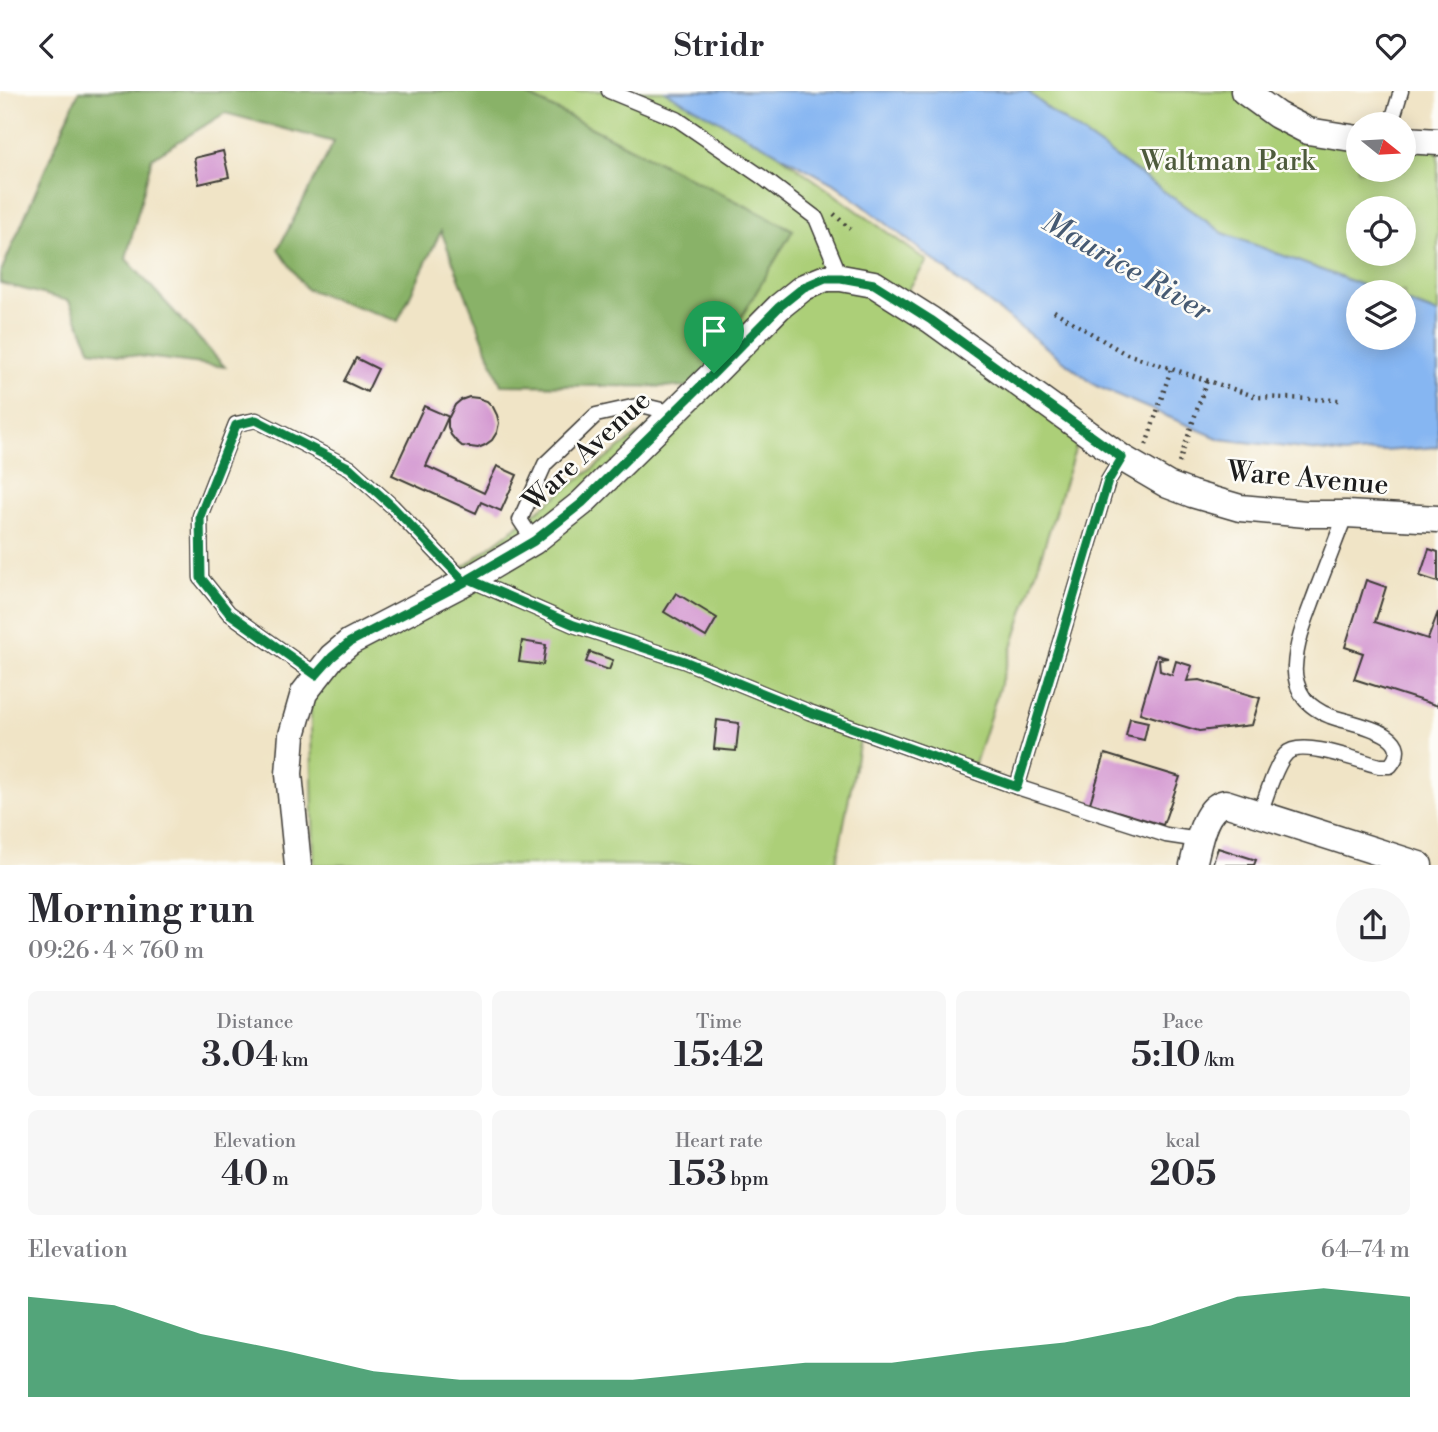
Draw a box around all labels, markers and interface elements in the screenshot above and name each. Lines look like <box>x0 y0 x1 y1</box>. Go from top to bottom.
text: Stridr <box>673 26 765 66</box>
icon: back <box>28 27 66 65</box>
icon: heart <box>1372 27 1410 65</box>
north arrow <box>1346 112 1416 182</box>
map controls <box>1346 112 1416 350</box>
park label: Waltman Park <box>1139 144 1317 179</box>
button: locate <box>1346 196 1416 266</box>
water label: Maurice River <box>1035 203 1219 331</box>
button: layers <box>1346 280 1416 350</box>
pin <box>684 301 744 373</box>
icon: arrive <box>695 312 733 350</box>
street label: Ware Avenue <box>515 383 658 520</box>
street label: Ware Avenue <box>1225 454 1390 503</box>
text: Morning run <box>28 887 254 934</box>
button: share <box>1336 888 1410 962</box>
text: 09:26 · 4 × 760 m <box>28 937 204 965</box>
text: Distance <box>217 1010 293 1034</box>
text: Time <box>696 1010 742 1034</box>
text: Pace <box>1163 1010 1203 1034</box>
text: 3.04 <box>201 1034 278 1077</box>
text: 15:42 <box>674 1034 764 1077</box>
text: 5:10 <box>1131 1034 1201 1077</box>
text: km <box>278 1048 309 1072</box>
text: /km <box>1201 1048 1235 1072</box>
text: Elevation <box>214 1129 296 1153</box>
text: Heart rate <box>675 1129 763 1153</box>
text: kcal <box>1166 1129 1200 1153</box>
text: 40 <box>221 1153 268 1196</box>
text: 153 <box>669 1153 727 1196</box>
text: 205 <box>1150 1153 1216 1196</box>
text: m <box>268 1167 289 1191</box>
text: bpm <box>727 1167 769 1191</box>
text: Elevation <box>28 1236 128 1264</box>
text: 64–74 m <box>1321 1236 1410 1264</box>

